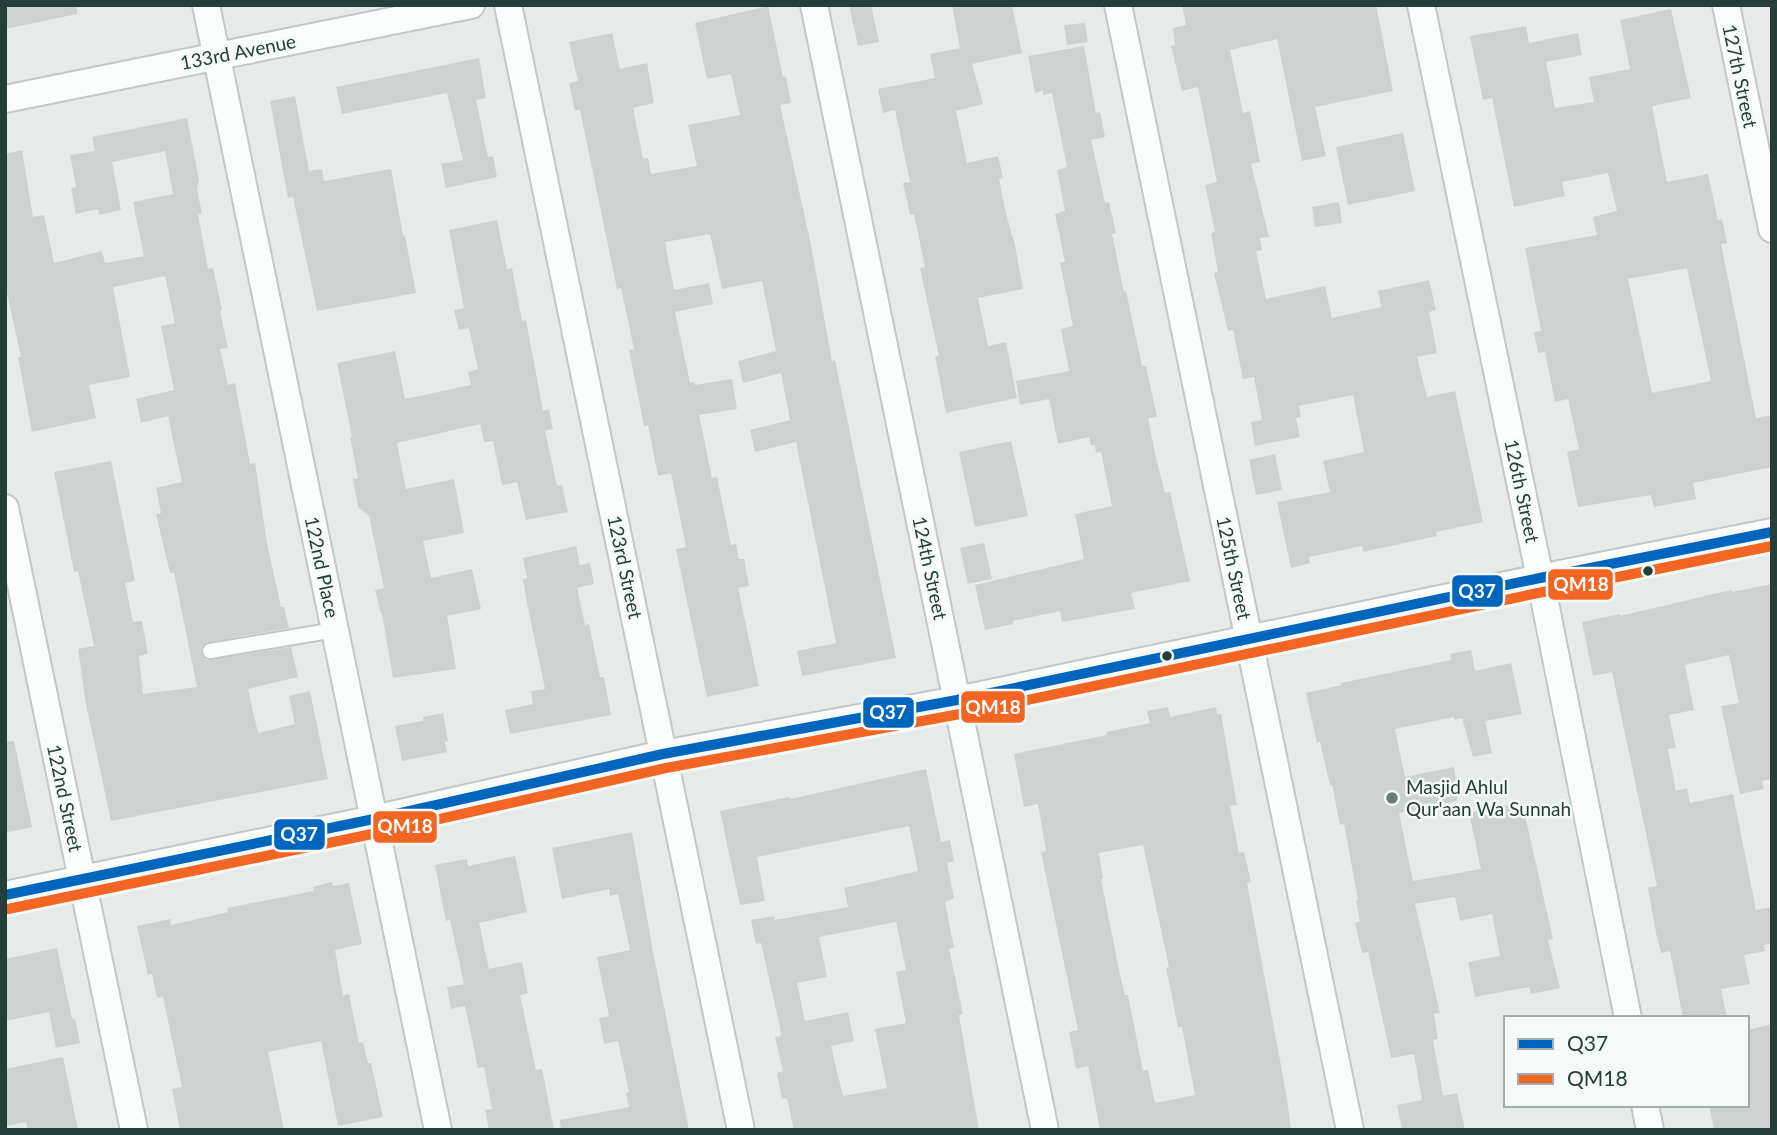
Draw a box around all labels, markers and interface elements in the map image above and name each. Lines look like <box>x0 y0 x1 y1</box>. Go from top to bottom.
street label: 127th Street <box>1718 22 1763 130</box>
street label: 133rd Avenue <box>178 29 298 74</box>
street label: 126th Street <box>1500 437 1545 545</box>
street label: 123rd Street <box>603 513 648 621</box>
street label: 122nd Place <box>300 514 344 620</box>
street label: 124th Street <box>908 514 953 622</box>
street label: 125th Street <box>1212 514 1257 622</box>
unlabelled marker <box>1641 564 1655 578</box>
line badge: QM18 <box>1547 568 1614 601</box>
text: QM18 <box>1553 572 1609 595</box>
line badge: Q37 <box>1451 574 1504 608</box>
text: Q37 <box>1458 579 1496 602</box>
unlabelled marker <box>1160 649 1174 663</box>
line badge: QM18 <box>960 690 1026 724</box>
text: QM18 <box>965 695 1021 718</box>
line badge: Q37 <box>862 696 915 729</box>
text: Q37 <box>869 700 907 723</box>
street label: 122nd Street <box>43 742 88 854</box>
place label: Masjid Ahlul Qur'aan Wa Sunnah <box>1406 775 1571 820</box>
marker: Masjid Ahlul Qur'aan Wa Sunnah <box>1384 790 1400 806</box>
line badge: QM18 <box>372 810 438 844</box>
text: QM18 <box>377 814 433 837</box>
line badge: Q37 <box>273 818 326 851</box>
text: Q37 <box>280 822 318 845</box>
legend <box>1504 1016 1749 1107</box>
text: Q37 <box>1567 1030 1608 1055</box>
text: QM18 <box>1567 1065 1628 1090</box>

